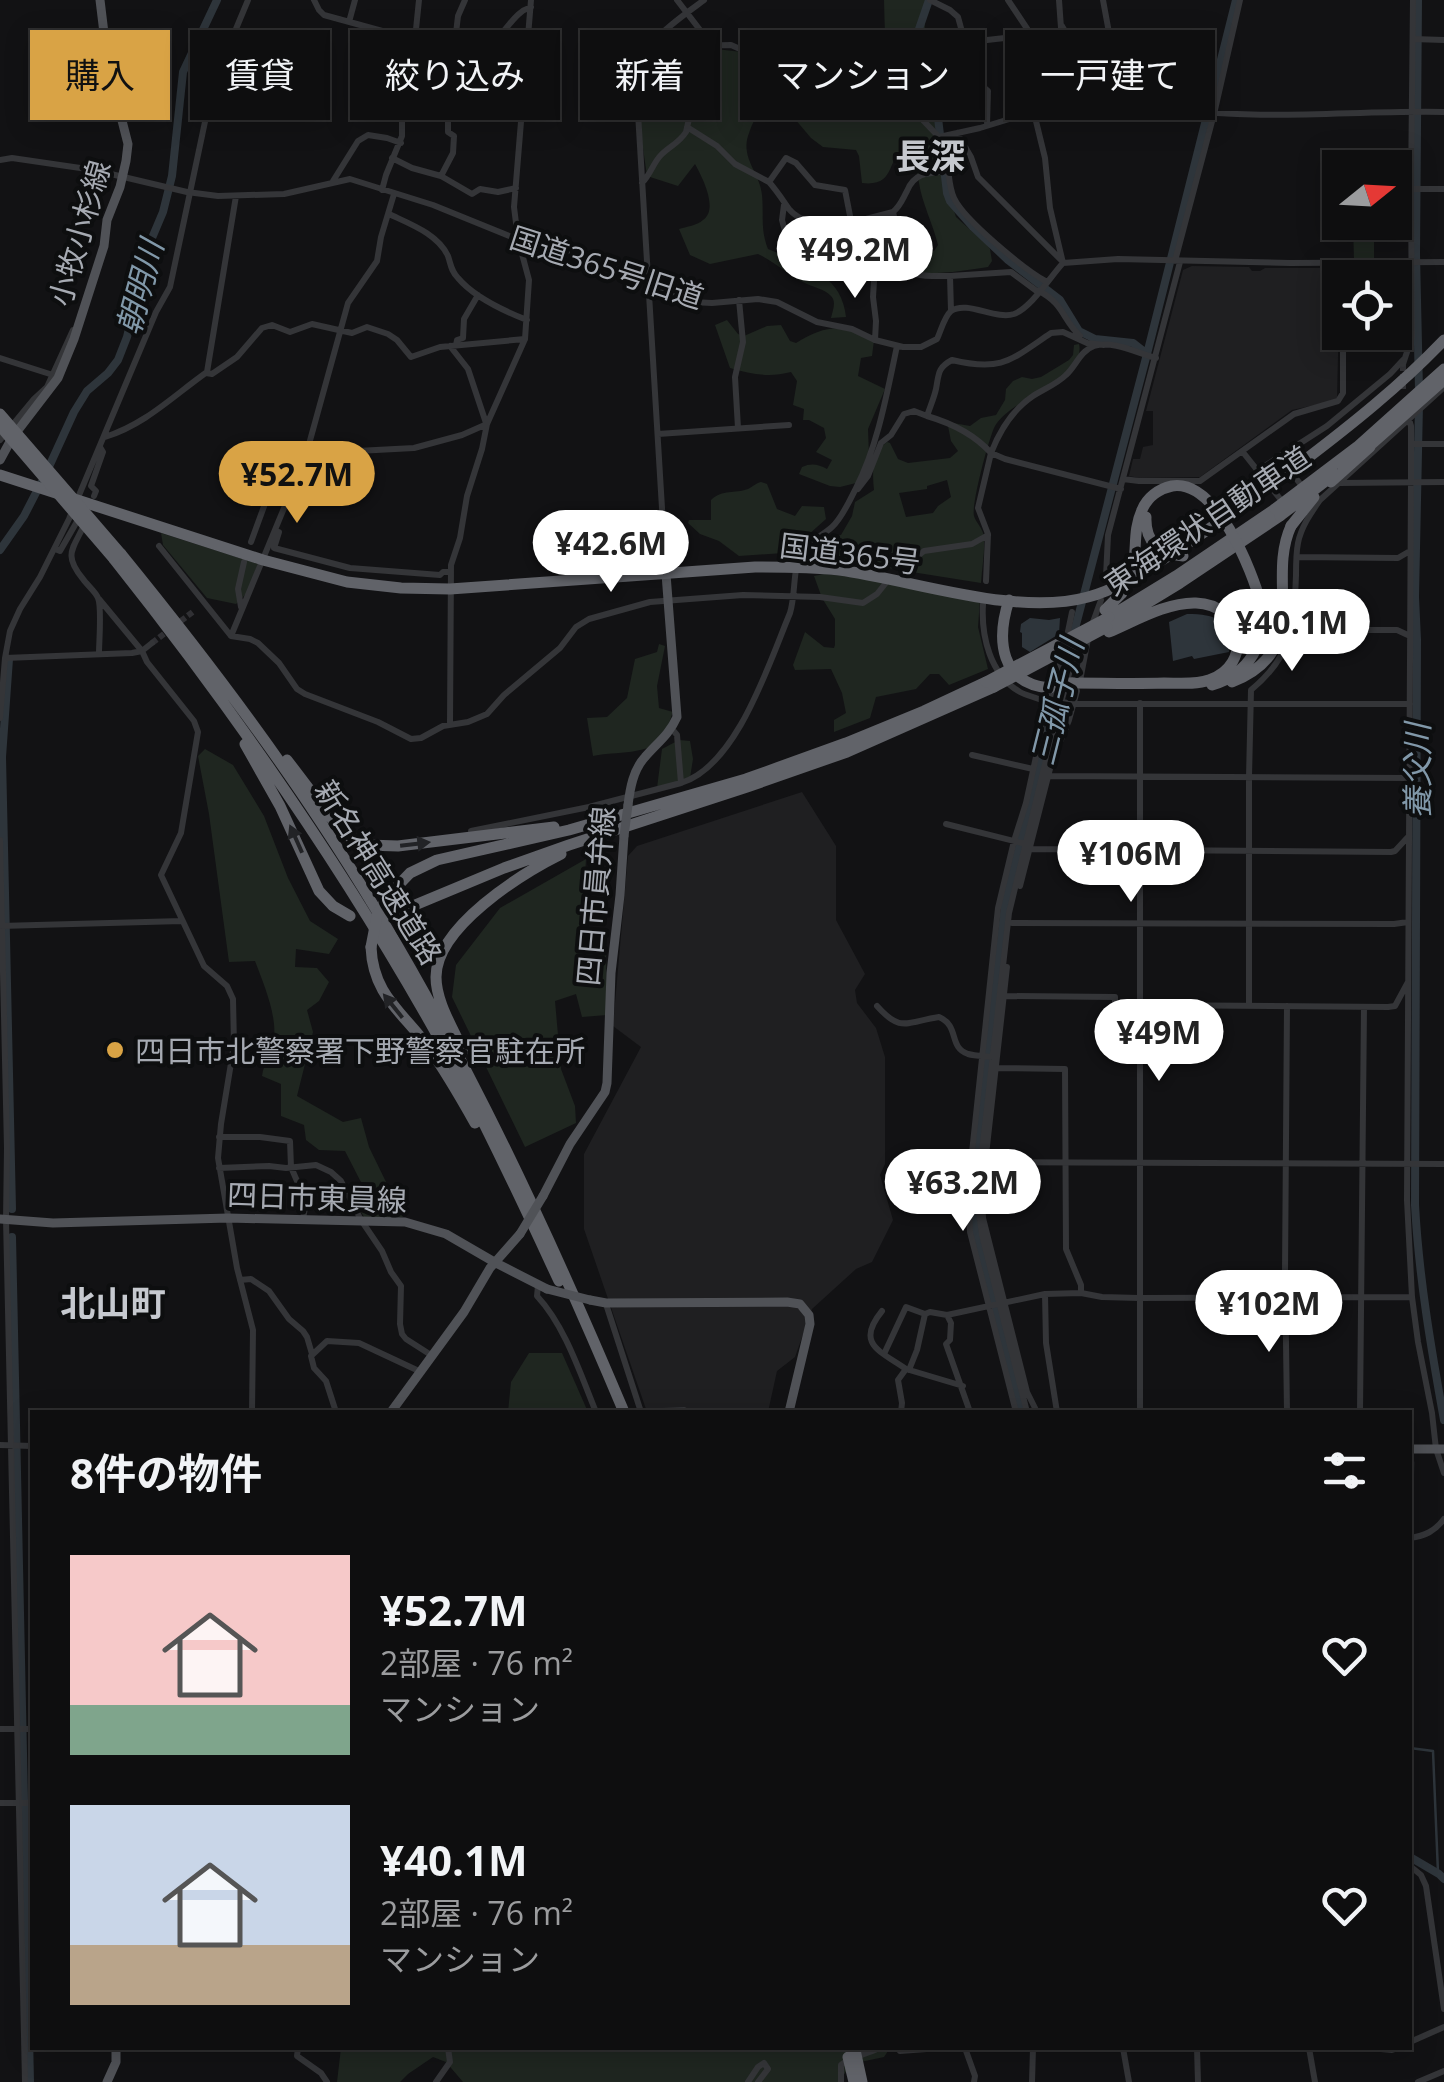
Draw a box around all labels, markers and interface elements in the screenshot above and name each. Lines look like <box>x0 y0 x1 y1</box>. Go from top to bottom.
chip: 購入 <box>30 30 170 120</box>
chip: 賃貸 <box>190 30 330 120</box>
chip: 絞り込み <box>350 30 560 120</box>
chip: 新着 <box>580 30 720 120</box>
chip: マンション <box>740 30 985 120</box>
chip: 一戸建て <box>1005 30 1215 120</box>
district label: 長深 <box>895 132 965 179</box>
north arrow <box>1322 150 1412 240</box>
map controls <box>1322 150 1412 350</box>
street label: 小牧小杉線 <box>39 155 119 311</box>
street label: 国道365号旧道 <box>505 216 709 318</box>
pin: ¥49.2M <box>774 216 936 301</box>
text: ¥49.2M <box>799 227 911 270</box>
water label: 朝明川 <box>106 232 173 339</box>
button: locate <box>1322 260 1412 350</box>
street label: 東海環状自動車道 <box>1096 436 1318 604</box>
pin: ¥52.7M <box>216 441 378 526</box>
text: ¥52.7M <box>241 452 353 495</box>
pin: ¥42.6M <box>530 510 692 595</box>
text: ¥42.6M <box>555 521 667 564</box>
street label: 国道365号 <box>777 524 923 582</box>
pin: ¥40.1M <box>1211 589 1373 674</box>
text: ¥40.1M <box>1236 600 1348 643</box>
water label: 三孤子川 <box>1020 632 1093 769</box>
water label: 養父川 <box>1395 720 1438 819</box>
street label: 新名神高速道路 <box>306 772 452 972</box>
street label: 四日市員弁線 <box>567 805 623 987</box>
pin: ¥106M <box>1061 820 1201 905</box>
one-way arrow <box>288 824 304 854</box>
text: ¥106M <box>1079 831 1183 874</box>
one-way arrow <box>400 836 431 852</box>
one-way arrow <box>383 993 404 1019</box>
pin: ¥49M <box>1100 999 1218 1084</box>
text: ¥49M <box>1116 1010 1202 1053</box>
place label: 四日市北警察署下野警察官駐在所 <box>135 1030 585 1071</box>
marker: 四日市北警察署下野警察官駐在所 <box>104 1039 126 1061</box>
pin: ¥63.2M <box>882 1149 1044 1234</box>
text: ¥63.2M <box>907 1160 1019 1203</box>
street label: 四日市東員線 <box>226 1173 408 1221</box>
pin: ¥102M <box>1199 1270 1339 1355</box>
district label: 北山町 <box>60 1279 166 1326</box>
text: ¥102M <box>1217 1281 1321 1324</box>
icon: filters <box>1317 1443 1372 1498</box>
text: 8件の物件 <box>70 1444 262 1501</box>
text: ¥52.7M <box>380 1581 528 1638</box>
icon: home <box>150 1595 270 1715</box>
icon: heart <box>1317 1628 1372 1683</box>
text: 2部屋 · 76 m² <box>380 1641 573 1684</box>
text: マンション <box>380 1687 540 1730</box>
text: ¥40.1M <box>380 1831 528 1888</box>
icon: home <box>150 1845 270 1965</box>
icon: heart <box>1317 1878 1372 1933</box>
text: 2部屋 · 76 m² <box>380 1891 573 1934</box>
text: マンション <box>380 1937 540 1980</box>

